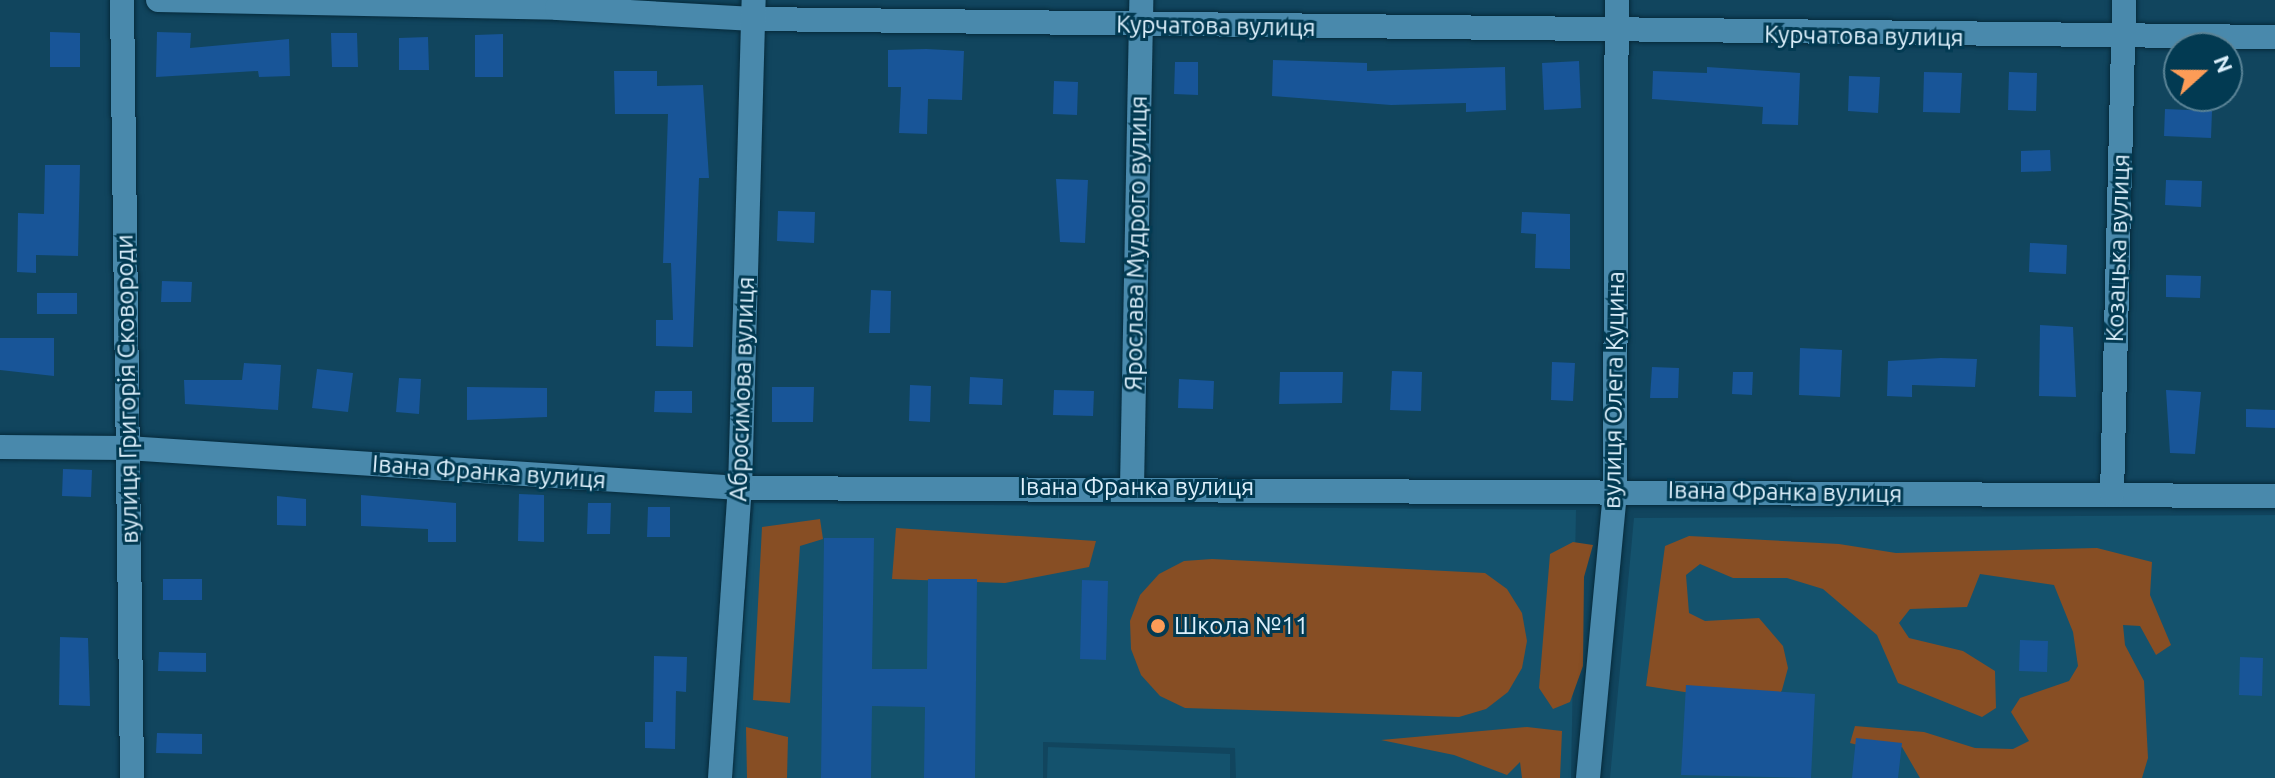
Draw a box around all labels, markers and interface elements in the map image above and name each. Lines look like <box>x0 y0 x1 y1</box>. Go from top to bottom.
street label: Курчатова вулиця <box>1116 10 1316 42</box>
street label: Курчатова вулиця <box>1764 20 1964 52</box>
north arrow <box>2163 32 2243 112</box>
text: N <box>2209 52 2239 76</box>
street label: Ярослава Мудрого вулиця <box>1119 95 1153 391</box>
street label: Козацька вулиця <box>2100 154 2136 342</box>
street label: вулиця Григорія Сковороди <box>110 234 144 544</box>
street label: вулиця Олега Куцина <box>1598 271 1630 509</box>
street label: Абросимова вулиця <box>724 276 760 502</box>
street label: Івана Франка вулиця <box>371 449 607 495</box>
street label: Івана Франка вулиця <box>1020 473 1254 501</box>
street label: Івана Франка вулиця <box>1668 476 1902 508</box>
place label: Школа №11 <box>1174 612 1309 640</box>
marker: Школа №11 <box>1149 617 1167 635</box>

